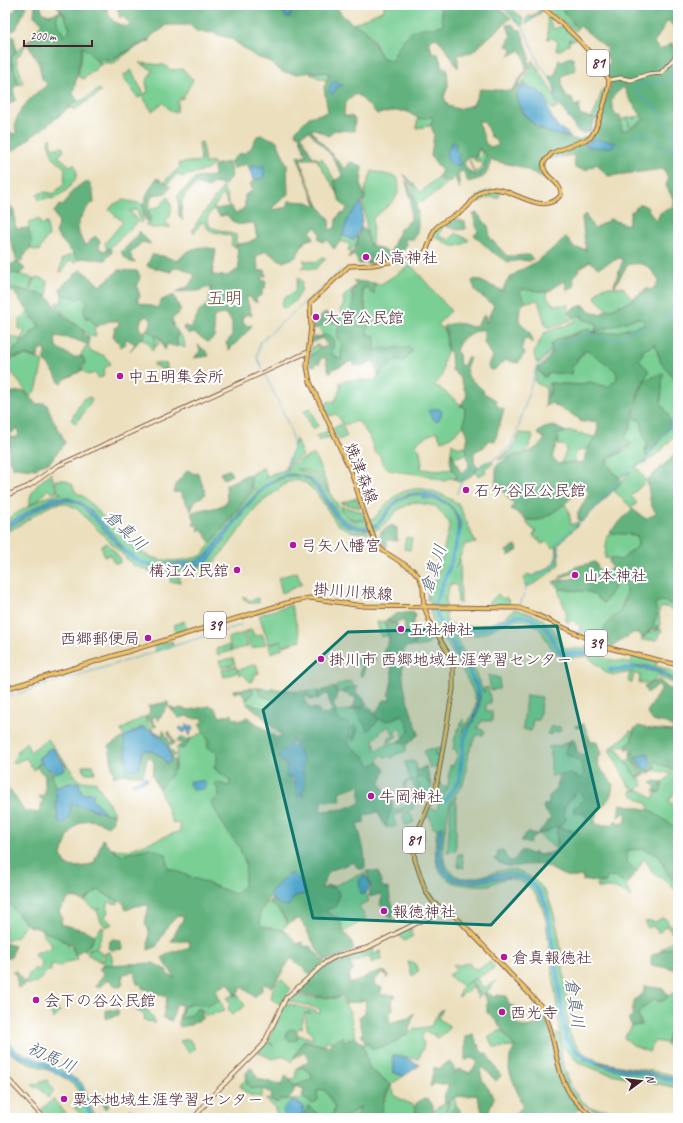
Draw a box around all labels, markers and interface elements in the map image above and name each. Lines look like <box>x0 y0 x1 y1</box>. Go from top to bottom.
scale bar <box>24 22 92 48</box>
text: 200 m <box>30 28 57 44</box>
road number: 81 <box>587 50 609 76</box>
place label: 小高神社 <box>374 248 438 268</box>
marker: 小高神社 <box>361 252 371 262</box>
district label: 五明 <box>207 287 243 309</box>
place label: 大宮公民館 <box>324 308 404 328</box>
marker: 大宮公民館 <box>311 312 321 322</box>
place label: 中五明集会所 <box>128 367 224 387</box>
marker: 中五明集会所 <box>115 371 125 381</box>
street label: 焼津森線 <box>340 440 382 507</box>
place label: 石ケ谷区公民館 <box>474 481 586 501</box>
marker: 石ケ谷区公民館 <box>461 485 471 495</box>
water label: 倉真川 <box>100 505 151 555</box>
place label: 弓矢八幡宮 <box>301 536 381 556</box>
marker: 弓矢八幡宮 <box>288 540 298 550</box>
water label: 倉真川 <box>416 542 451 597</box>
place label: 構江公民舘 <box>149 561 229 581</box>
marker: 構江公民舘 <box>232 565 242 575</box>
place label: 山本神社 <box>583 566 647 586</box>
marker: 山本神社 <box>570 570 580 580</box>
street label: 掛川川根線 <box>312 579 394 605</box>
road number: 39 <box>204 612 226 638</box>
place label: 五社神社 <box>409 620 473 640</box>
marker: 五社神社 <box>396 624 406 634</box>
place label: 西郷郵便局 <box>60 629 140 649</box>
road number: 39 <box>585 630 607 656</box>
marker: 西郷郵便局 <box>143 633 153 643</box>
place label: 掛川市 西郷地域生涯学習センター <box>329 650 572 670</box>
marker: 掛川市 西郷地域生涯学習センター <box>316 654 326 664</box>
place label: 牛岡神社 <box>379 787 443 807</box>
marker: 牛岡神社 <box>366 791 376 801</box>
road number: 81 <box>403 827 425 853</box>
place label: 報徳神社 <box>392 902 456 922</box>
marker: 報徳神社 <box>379 906 389 916</box>
place label: 倉真報徳社 <box>512 948 592 968</box>
marker: 倉真報徳社 <box>499 952 509 962</box>
water label: 倉真川 <box>561 976 588 1030</box>
place label: 会下の谷公民館 <box>44 991 156 1011</box>
marker: 会下の谷公民館 <box>31 995 41 1005</box>
place label: 西光寺 <box>510 1003 558 1023</box>
marker: 西光寺 <box>497 1007 507 1017</box>
water label: 初馬川 <box>24 1037 79 1078</box>
north arrow <box>621 1061 661 1101</box>
text: N <box>643 1073 659 1086</box>
place label: 粟本地域生涯学習センター <box>72 1090 263 1110</box>
marker: 粟本地域生涯学習センター <box>59 1094 69 1104</box>

